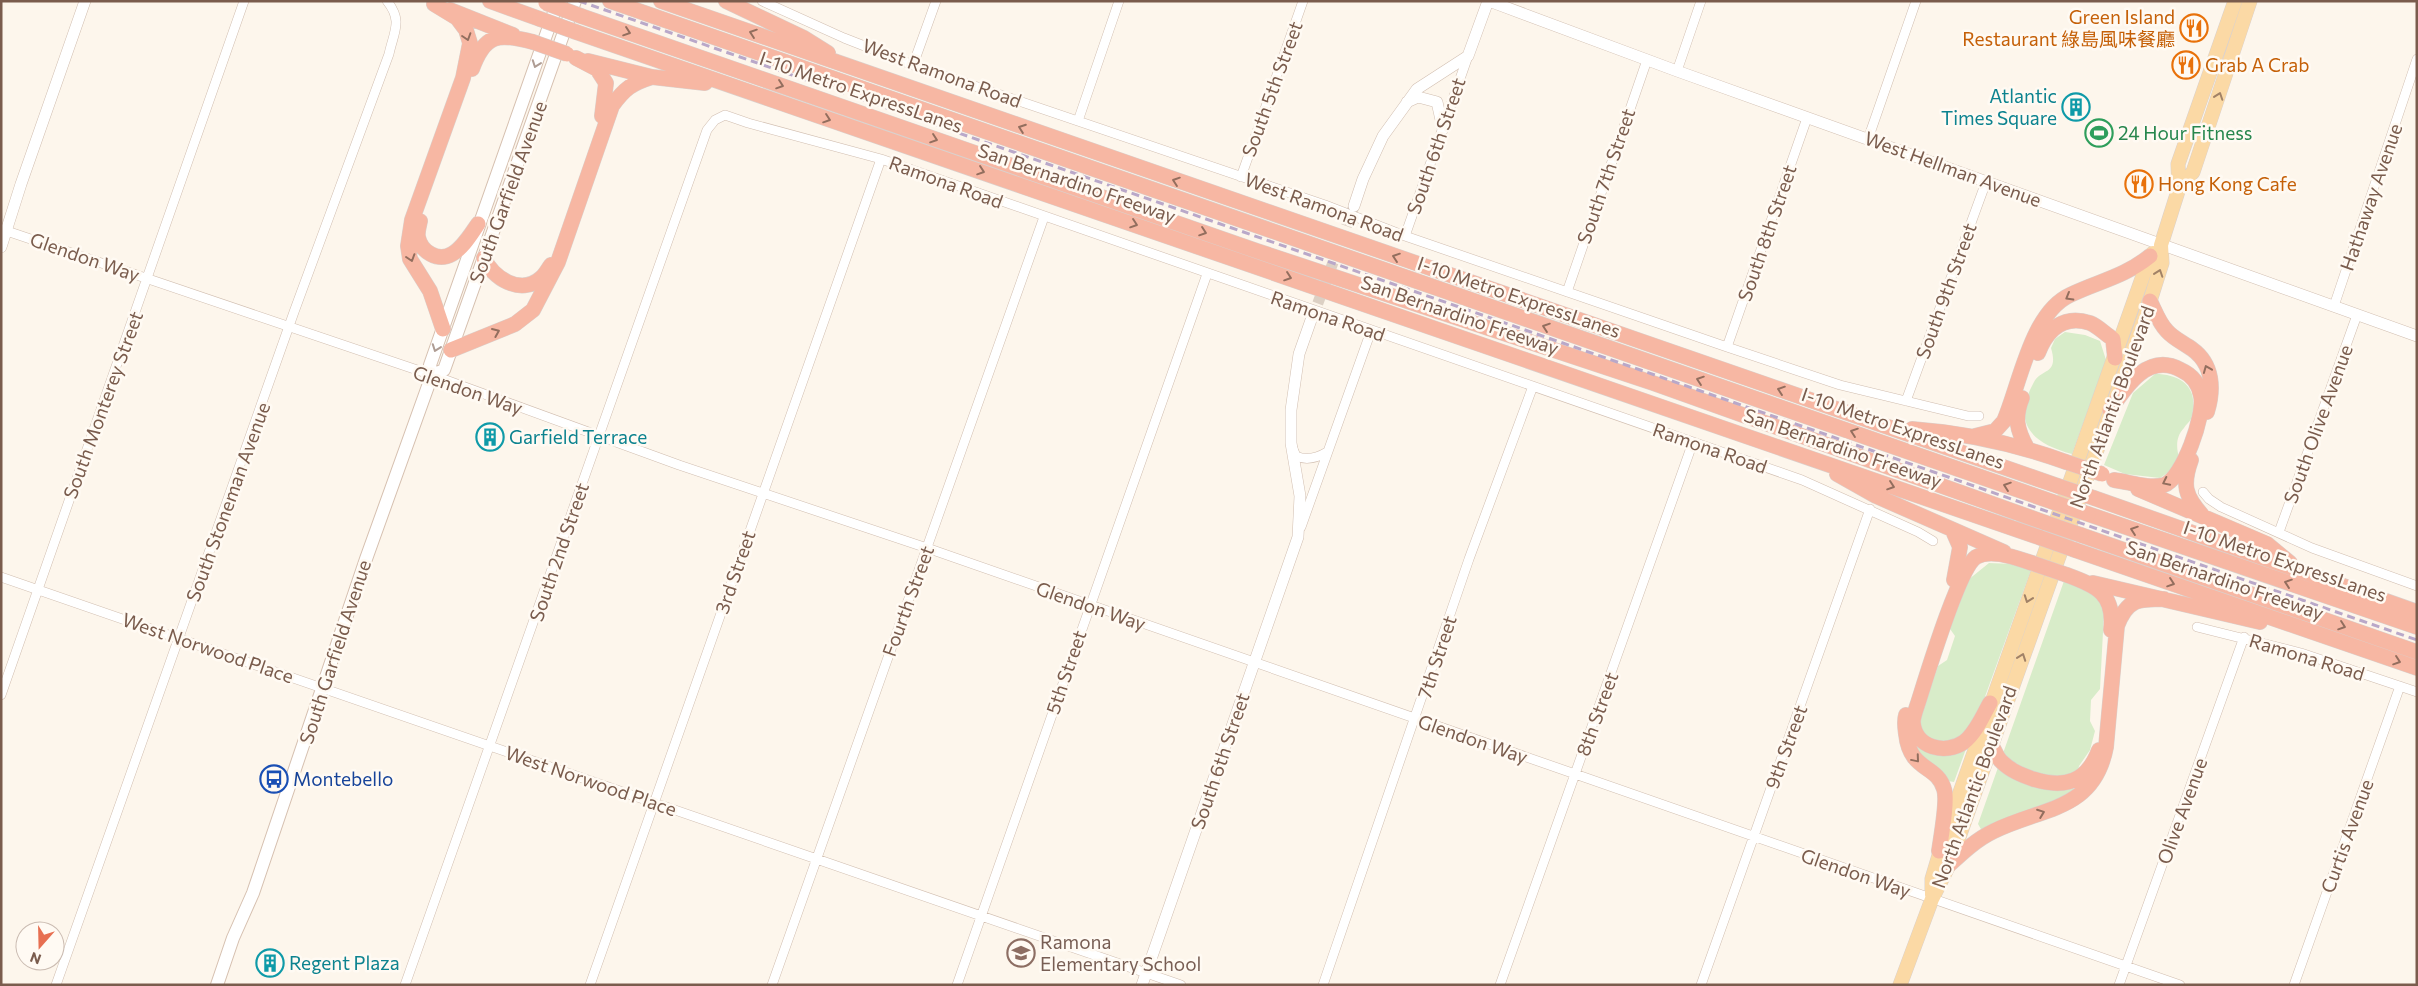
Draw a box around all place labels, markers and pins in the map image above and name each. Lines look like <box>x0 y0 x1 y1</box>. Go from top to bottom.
place label: Green Island Restaurant 綠島風味餐廳 <box>1962 5 2175 50</box>
restaurant icon: Green Island Restaurant 綠島風味餐廳 <box>2179 13 2209 43</box>
restaurant icon: Grab A Crab <box>2171 50 2201 80</box>
place label: Grab A Crab <box>2205 53 2309 76</box>
place label: Atlantic Times Square <box>1941 84 2057 129</box>
building icon: Atlantic Times Square <box>2061 92 2091 122</box>
sports icon: 24 Hour Fitness <box>2084 118 2114 148</box>
place label: 24 Hour Fitness <box>2118 121 2252 144</box>
restaurant icon: Hong Kong Cafe <box>2124 169 2154 199</box>
place label: Hong Kong Cafe <box>2158 172 2297 195</box>
building icon: Garfield Terrace <box>475 422 505 452</box>
place label: Garfield Terrace <box>509 425 647 448</box>
bus stop icon: Montebello <box>259 764 289 794</box>
place label: Montebello <box>293 767 393 790</box>
place label: Ramona Elementary School <box>1040 930 1201 975</box>
school or university icon: Ramona Elementary School <box>1006 938 1036 968</box>
building icon: Regent Plaza <box>255 948 285 978</box>
place label: Regent Plaza <box>289 951 400 974</box>

